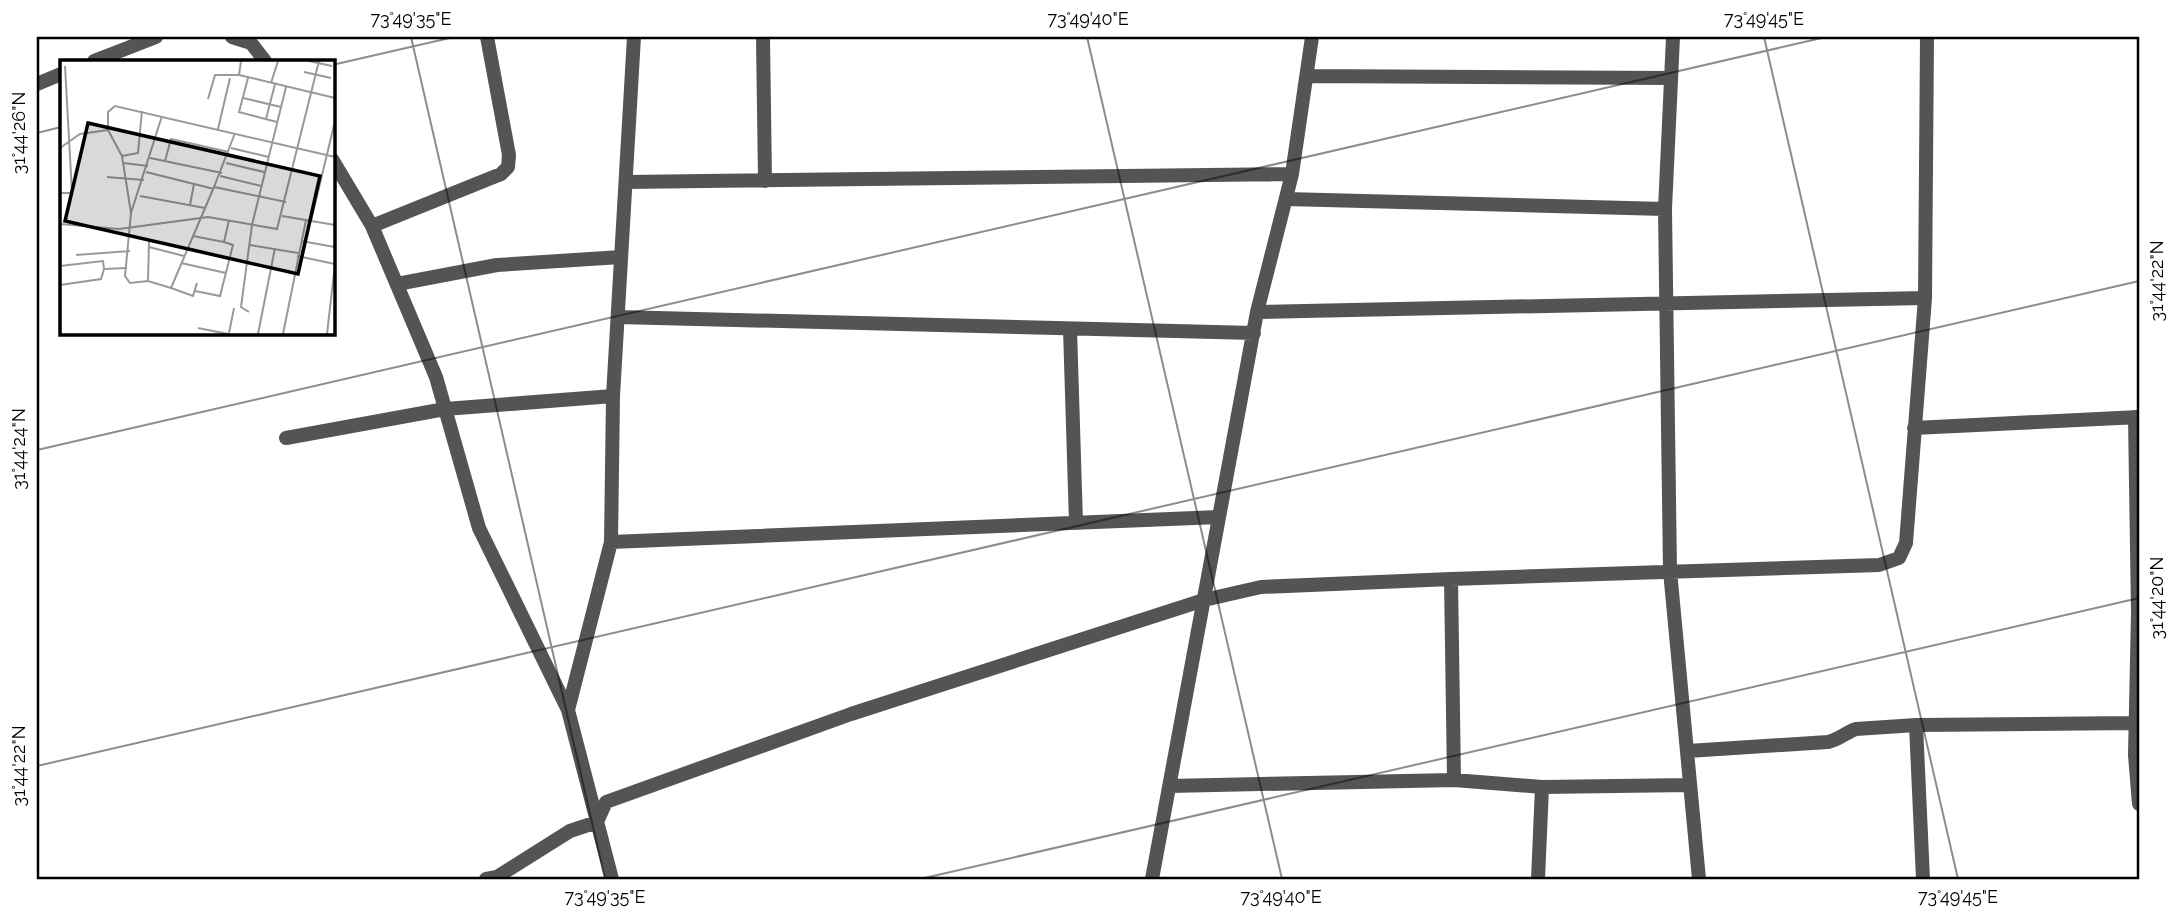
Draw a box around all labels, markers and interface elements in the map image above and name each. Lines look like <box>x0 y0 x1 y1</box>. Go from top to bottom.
text: 73°49'35"E <box>370 8 452 29</box>
text: 73°49'40"E <box>1047 8 1129 29</box>
text: 73°49'45"E <box>1724 8 1804 29</box>
inset map <box>60 60 334 334</box>
text: 31°44'26"N <box>8 92 29 174</box>
text: 31°44'22"N <box>2146 240 2167 322</box>
text: 31°44'24"N <box>8 408 29 490</box>
text: 31°44'20"N <box>2146 557 2167 639</box>
text: 31°44'22"N <box>8 725 29 807</box>
text: 73°49'35"E <box>564 886 646 907</box>
text: 73°49'40"E <box>1240 886 1322 907</box>
text: 73°49'45"E <box>1918 886 1998 907</box>

